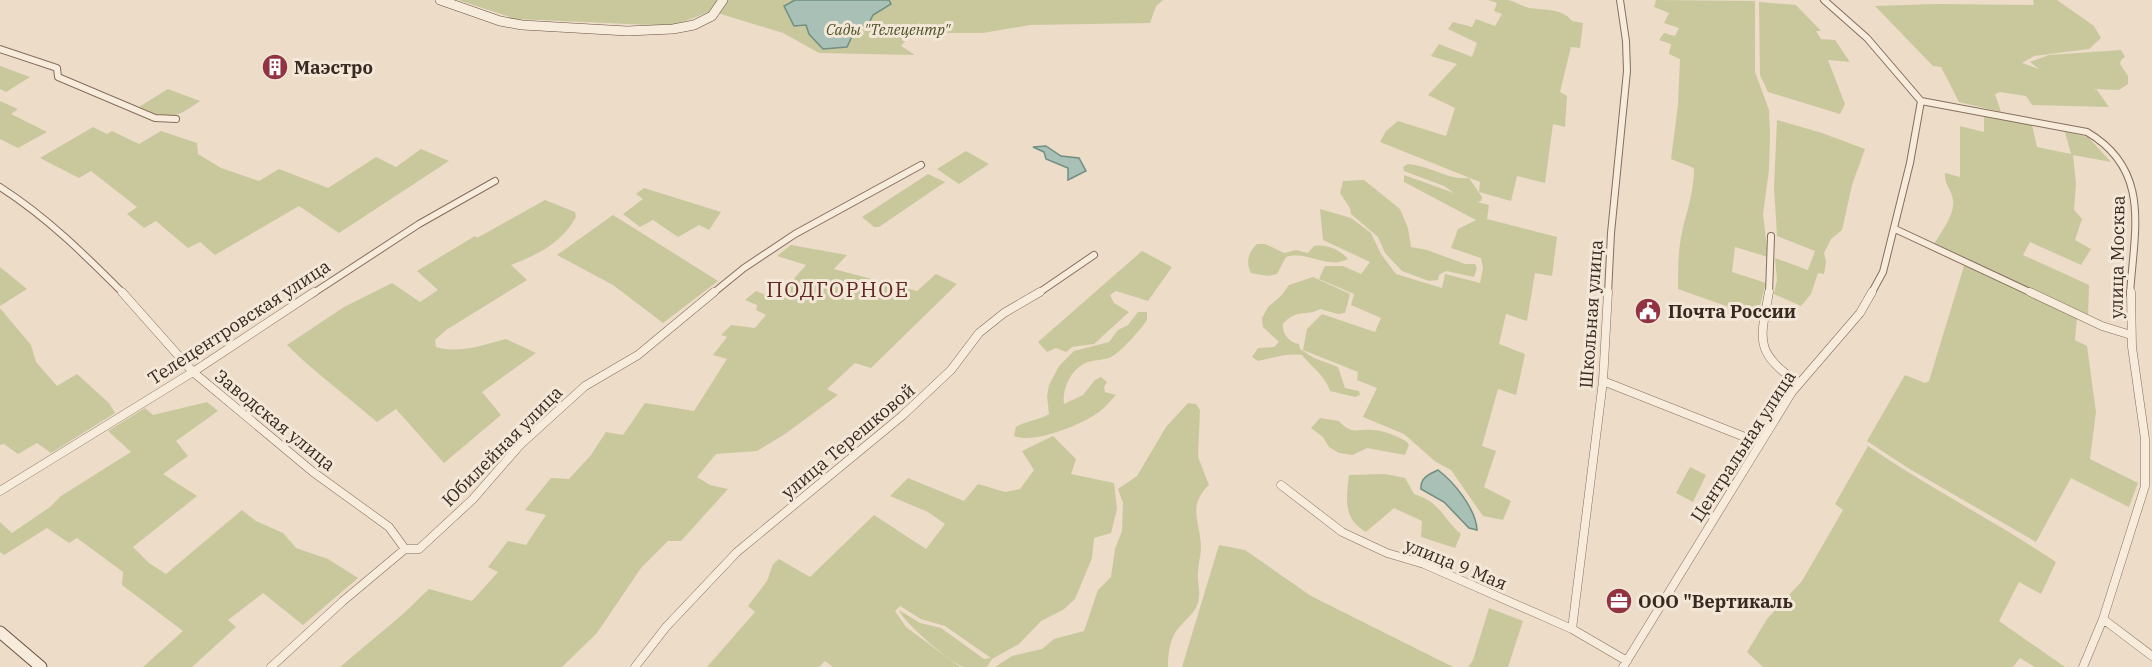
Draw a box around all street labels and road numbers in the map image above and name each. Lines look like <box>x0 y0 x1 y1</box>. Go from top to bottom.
street label: улица Москва <box>2104 195 2130 319</box>
street label: Школьная улица <box>1574 239 1608 389</box>
street label: Телецентровская улица <box>143 254 335 390</box>
street label: Заводская улица <box>210 364 340 476</box>
street label: Центральная улица <box>1685 366 1801 526</box>
street label: улица Терешковой <box>777 378 919 504</box>
street label: Юбилейная улица <box>437 381 567 511</box>
street label: улица 9 Мая <box>1401 533 1511 595</box>

